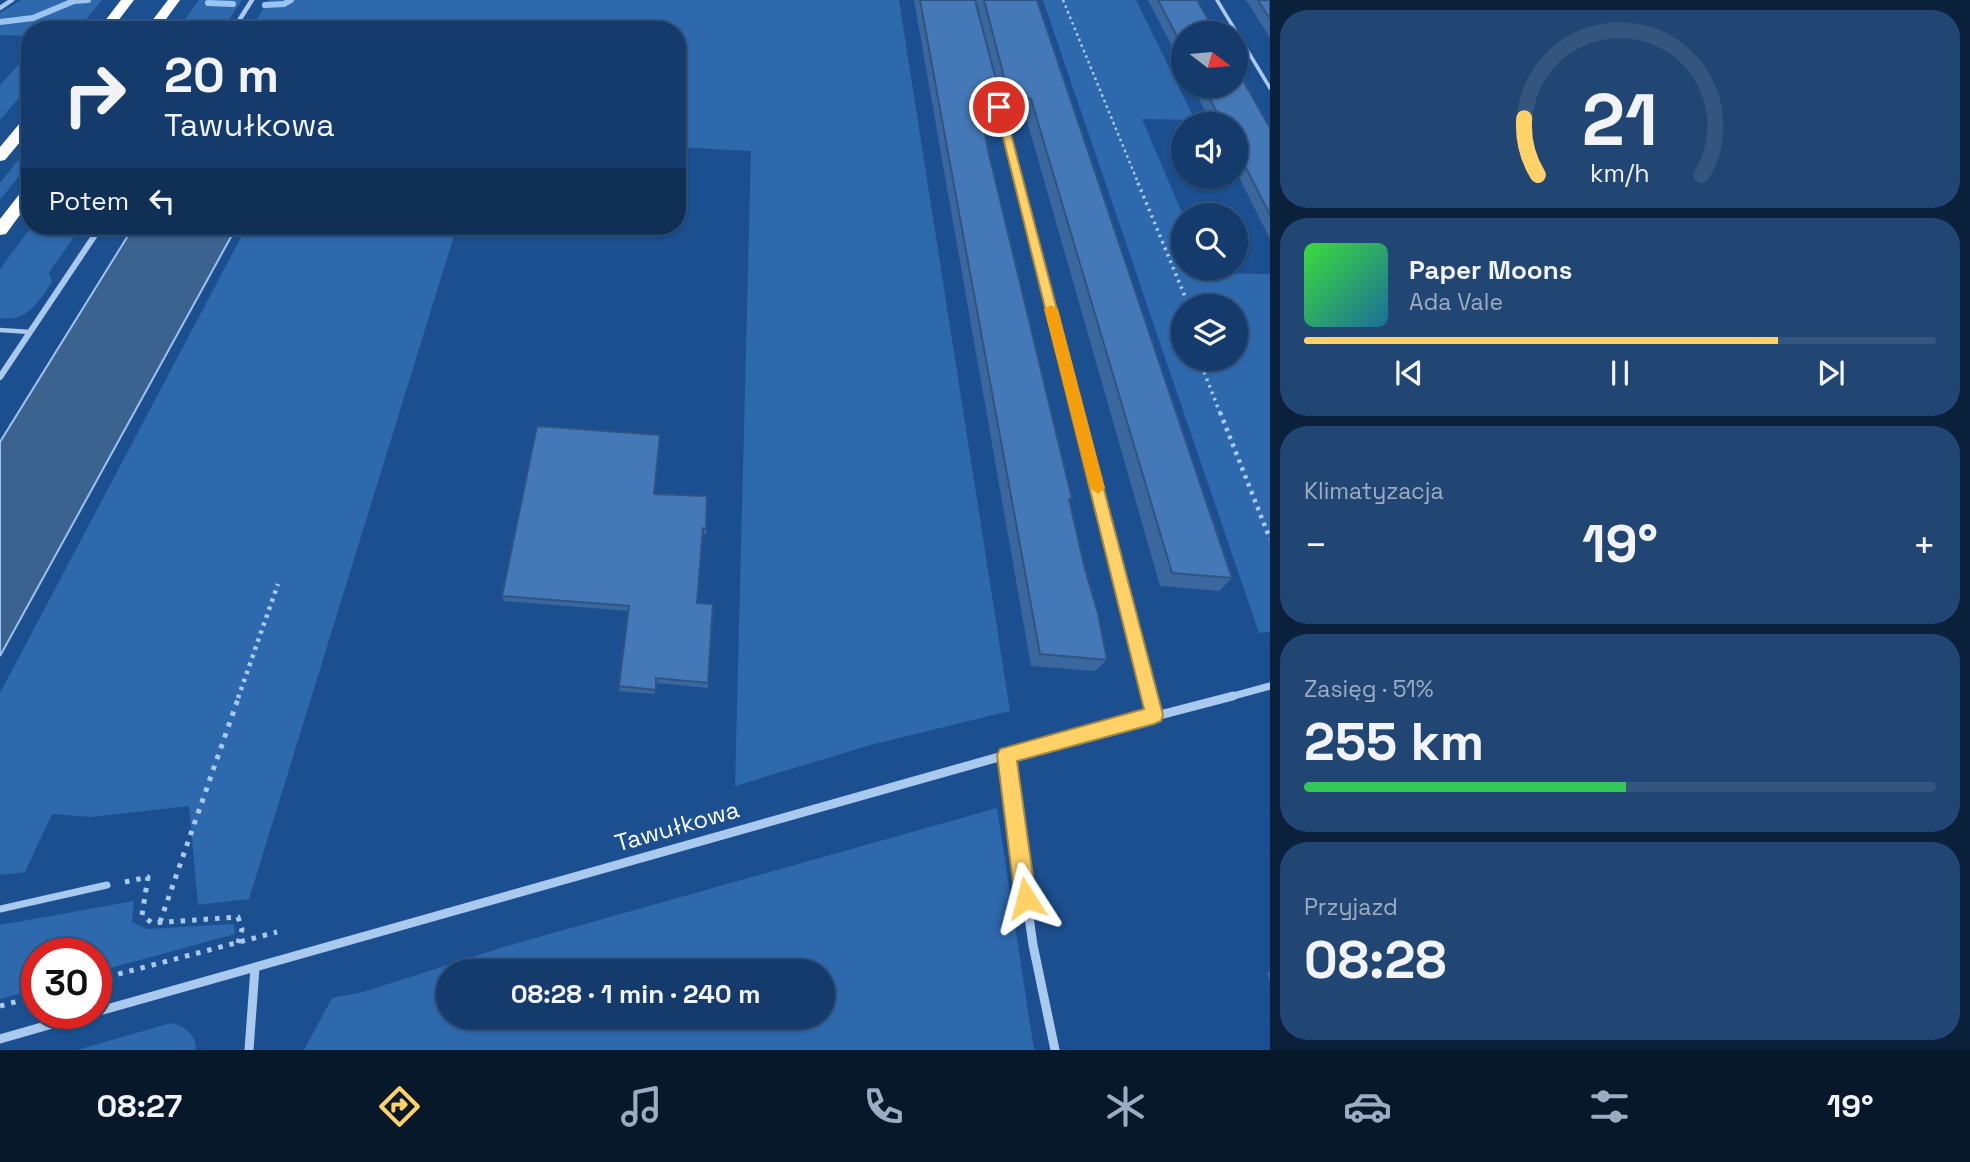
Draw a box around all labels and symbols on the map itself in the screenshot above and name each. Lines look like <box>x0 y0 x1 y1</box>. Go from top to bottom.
north arrow <box>1171 21 1248 98</box>
pin <box>969 77 1029 137</box>
street label: Tawułkowa <box>611 793 743 859</box>
position arrow <box>989 861 1063 935</box>
speed limit sign: 30 <box>21 938 112 1029</box>

